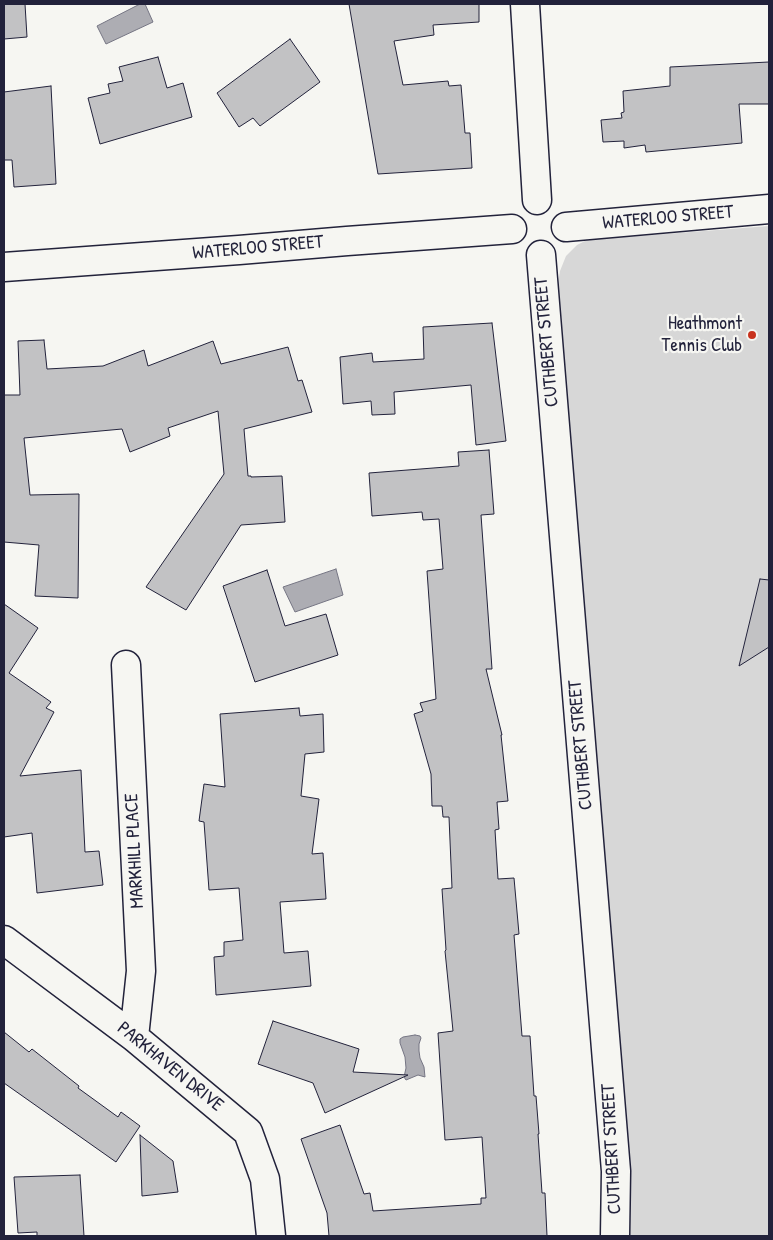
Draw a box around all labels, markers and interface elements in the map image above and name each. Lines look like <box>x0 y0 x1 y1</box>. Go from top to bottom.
street label: WATERLOO STREET <box>602 201 734 235</box>
street label: WATERLOO STREET <box>192 231 324 265</box>
street label: CUTHBERT STREET <box>530 276 564 408</box>
place label: Heathmont Tennis Club <box>662 313 742 357</box>
marker: Heathmont Tennis Club <box>746 329 758 341</box>
street label: CUTHBERT STREET <box>564 679 598 811</box>
street label: MARKHILL PLACE <box>121 793 149 909</box>
street label: PARKHAVEN DRIVE <box>112 1017 228 1117</box>
street label: CUTHBERT STREET <box>597 1083 627 1215</box>

